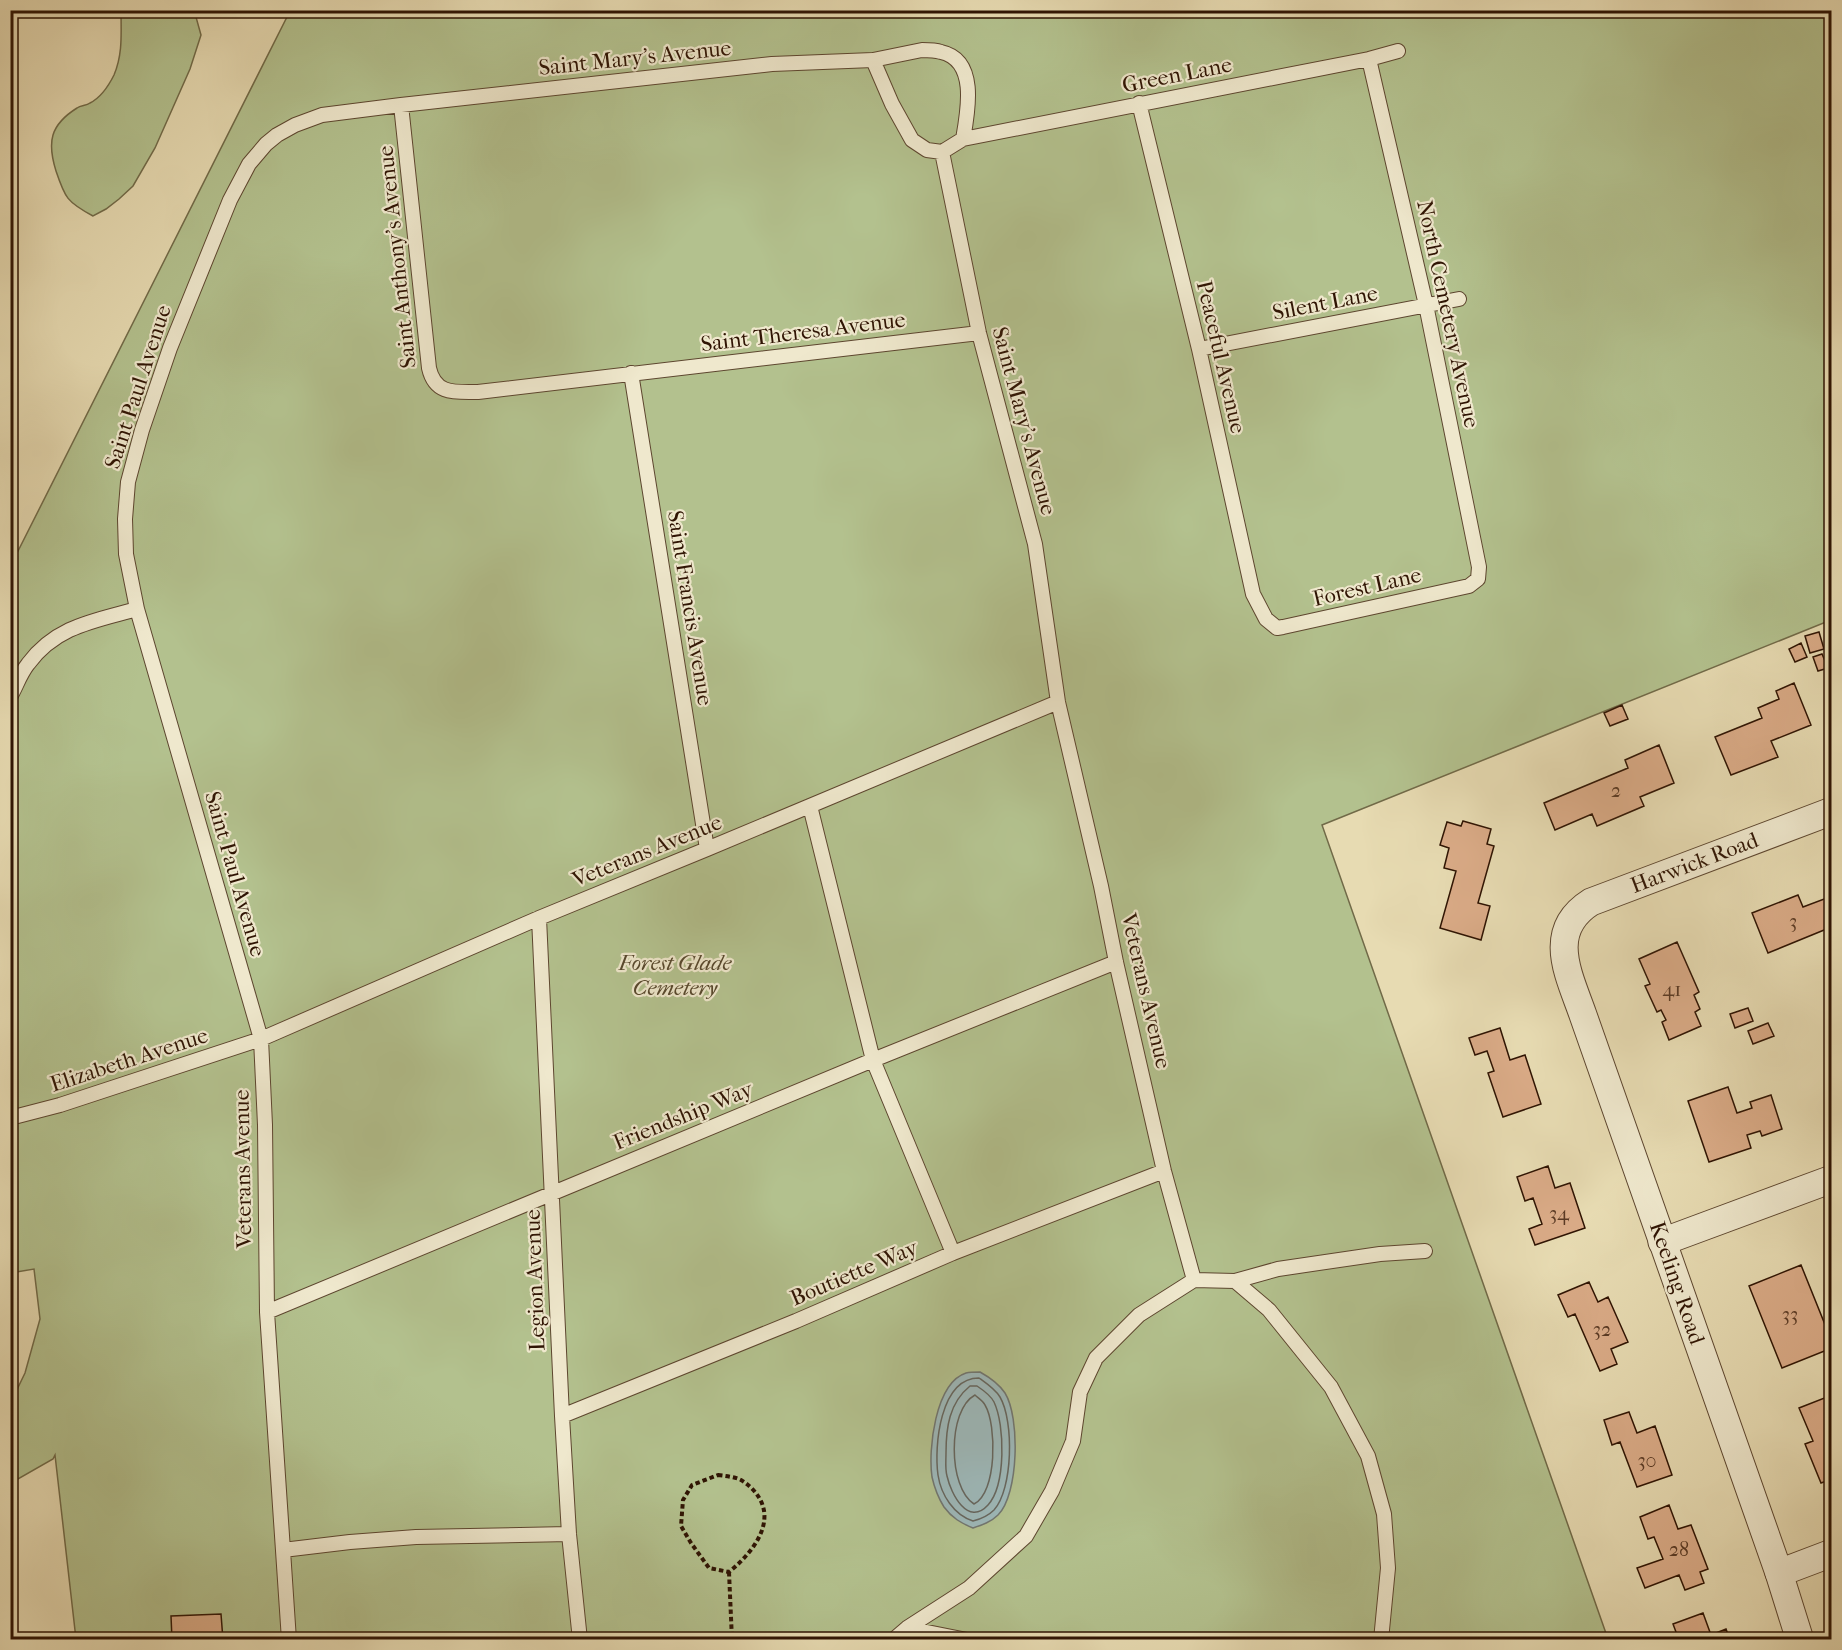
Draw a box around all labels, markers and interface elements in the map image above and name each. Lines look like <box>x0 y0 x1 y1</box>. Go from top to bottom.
street label: Saint Mary's Avenue <box>537 35 733 81</box>
street label: Green Lane <box>1120 52 1234 98</box>
street label: Saint Anthony's Avenue <box>372 144 422 370</box>
street label: North Cemetery Avenue <box>1411 198 1485 430</box>
street label: Peaceful Avenue <box>1191 278 1251 436</box>
street label: Silent Lane <box>1270 280 1380 326</box>
street label: Saint Paul Avenue <box>99 302 177 472</box>
street label: Saint Theresa Avenue <box>699 307 907 357</box>
street label: Saint Mary's Avenue <box>986 324 1062 518</box>
street label: Saint Francis Avenue <box>662 509 718 708</box>
street label: Forest Lane <box>1310 562 1424 612</box>
house number: 2 <box>1611 779 1621 802</box>
street label: Saint Paul Avenue <box>199 788 271 960</box>
street label: Veterans Avenue <box>568 809 726 893</box>
street label: Harwick Road <box>1627 827 1763 899</box>
street label: Veterans Avenue <box>1115 910 1177 1071</box>
house number: 3 <box>1789 910 1797 933</box>
park label: Forest Glade Cemetery <box>618 950 732 1001</box>
house number: 41 <box>1663 978 1681 1001</box>
street label: Elizabeth Avenue <box>47 1022 211 1098</box>
street label: Friendship Way <box>609 1076 758 1156</box>
street label: Veterans Avenue <box>229 1089 257 1250</box>
house number: 34 <box>1549 1202 1570 1225</box>
street label: Legion Avenue <box>520 1208 550 1351</box>
street label: Keeling Road <box>1644 1218 1710 1349</box>
street label: Boutiette Way <box>786 1234 923 1311</box>
house number: 33 <box>1782 1303 1798 1326</box>
house number: 32 <box>1593 1318 1611 1341</box>
house number: 30 <box>1637 1449 1657 1472</box>
house number: 28 <box>1669 1538 1689 1561</box>

